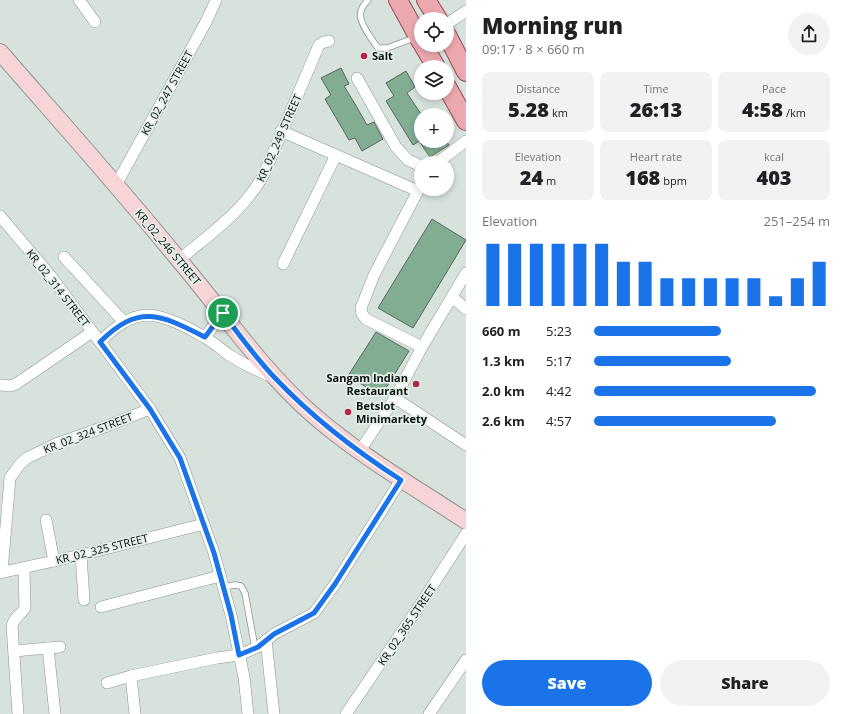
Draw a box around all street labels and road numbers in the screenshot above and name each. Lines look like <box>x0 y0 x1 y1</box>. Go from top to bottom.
street label: KR_02_247 STREET <box>137 48 196 138</box>
street label: KR_02_249 STREET <box>252 92 305 184</box>
street label: KR_02_246 STREET <box>132 206 205 288</box>
street label: KR_02_314 STREET <box>23 246 93 330</box>
street label: KR_02_324 STREET <box>41 409 135 456</box>
street label: KR_02_325 STREET <box>54 530 150 567</box>
street label: KR_02_365 STREET <box>374 581 439 668</box>

